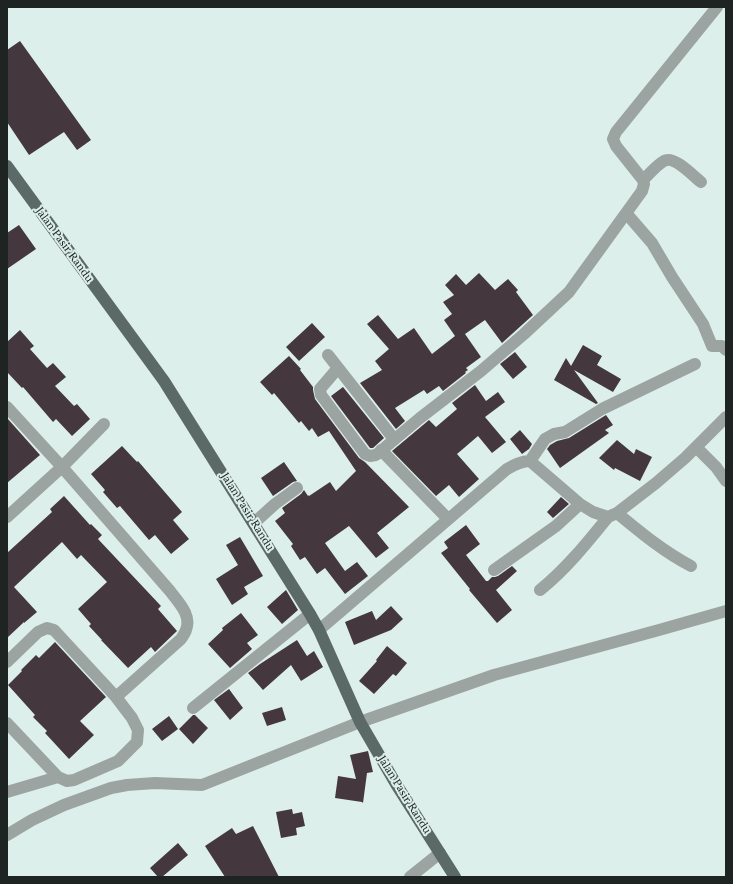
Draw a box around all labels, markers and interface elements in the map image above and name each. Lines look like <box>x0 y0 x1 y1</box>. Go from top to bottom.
street label: Jalan Pasir Randu <box>33 205 95 285</box>
street label: Jalan Pasir Randu <box>218 471 276 553</box>
street label: Jalan Pasir Randu <box>375 754 433 836</box>

